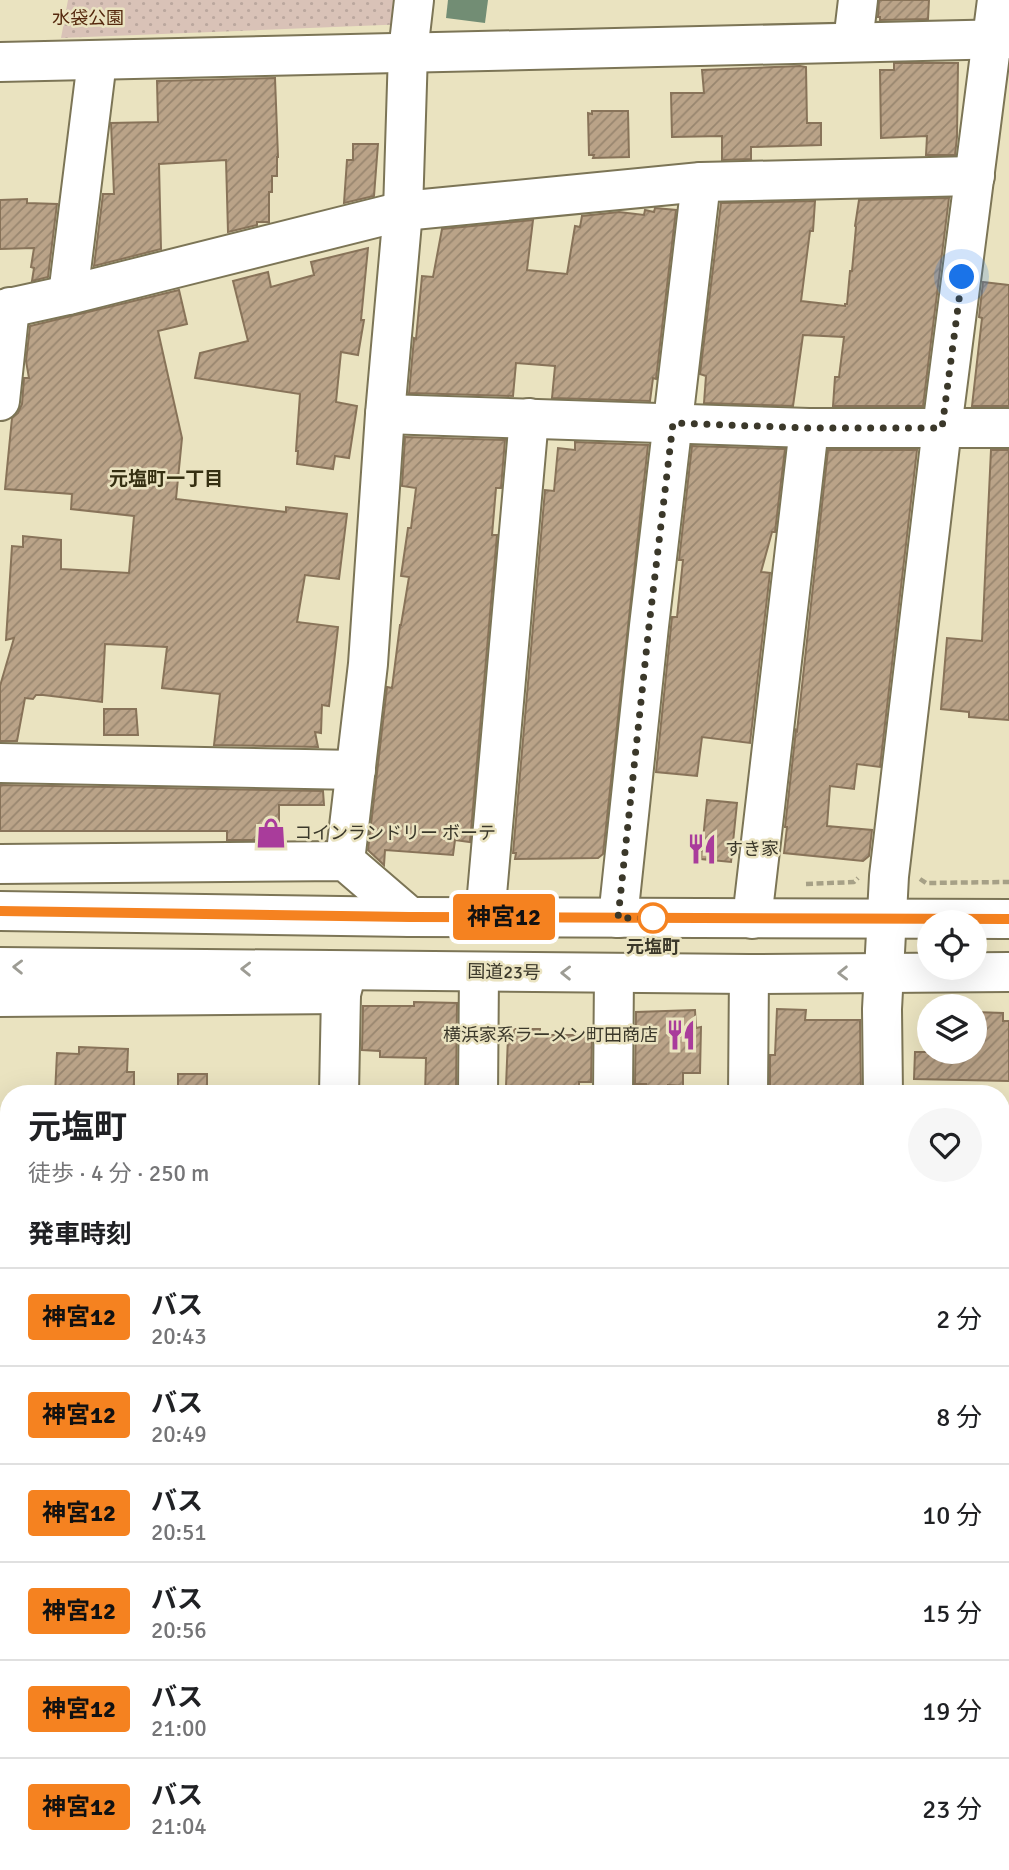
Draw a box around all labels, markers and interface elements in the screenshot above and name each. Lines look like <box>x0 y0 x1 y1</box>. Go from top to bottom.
park label: 水袋公園 <box>52 7 124 29</box>
your location <box>944 259 979 294</box>
district label: 元塩町一丁目 <box>109 467 223 491</box>
shop icon: コインランドリー ボーテ <box>254 816 288 850</box>
place label: コインランドリー ボーテ <box>294 822 496 844</box>
restaurant icon: すき家 <box>685 832 719 866</box>
place label: すき家 <box>725 838 779 860</box>
line badge: 神宮12 <box>455 894 553 940</box>
text: 神宮12 <box>467 902 541 932</box>
marker: 元塩町 <box>638 903 668 933</box>
map controls <box>917 910 987 1064</box>
button: locate <box>917 910 987 980</box>
place label: 元塩町 <box>626 936 680 958</box>
one-way arrow <box>12 959 23 975</box>
street label: 国道23号 <box>467 960 541 984</box>
one-way arrow <box>240 961 250 977</box>
one-way arrow <box>561 965 572 980</box>
one-way arrow <box>837 965 848 981</box>
button: layers <box>917 994 987 1064</box>
restaurant icon: 横浜家系ラーメン町田商店 <box>664 1018 698 1052</box>
place label: 横浜家系ラーメン町田商店 <box>443 1024 658 1046</box>
text: 元塩町 <box>28 1107 127 1148</box>
button: heart <box>908 1108 982 1182</box>
text: 徒歩 · 4 分 · 250 m <box>28 1159 209 1188</box>
text: 発車時刻 <box>28 1219 132 1251</box>
text: バス <box>151 1290 203 1322</box>
text: 神宮12 <box>42 1302 116 1332</box>
text: 2 分 <box>936 1304 982 1336</box>
text: 20:43 <box>151 1322 207 1351</box>
text: バス <box>151 1388 203 1420</box>
text: 神宮12 <box>42 1400 116 1430</box>
text: 8 分 <box>936 1402 982 1434</box>
text: 20:49 <box>151 1420 207 1449</box>
text: バス <box>151 1486 203 1518</box>
text: 神宮12 <box>42 1498 116 1528</box>
text: 10 分 <box>922 1500 982 1532</box>
text: 20:51 <box>151 1518 207 1547</box>
text: バス <box>151 1584 203 1616</box>
text: 神宮12 <box>42 1596 116 1626</box>
text: 15 分 <box>922 1598 982 1630</box>
text: 20:56 <box>151 1616 207 1645</box>
text: バス <box>151 1682 203 1714</box>
text: 神宮12 <box>42 1694 116 1724</box>
text: 19 分 <box>922 1696 982 1728</box>
text: 21:00 <box>151 1714 207 1743</box>
text: バス <box>151 1780 203 1812</box>
text: 神宮12 <box>42 1792 116 1822</box>
text: 23 分 <box>922 1794 982 1826</box>
text: 21:04 <box>151 1812 207 1841</box>

